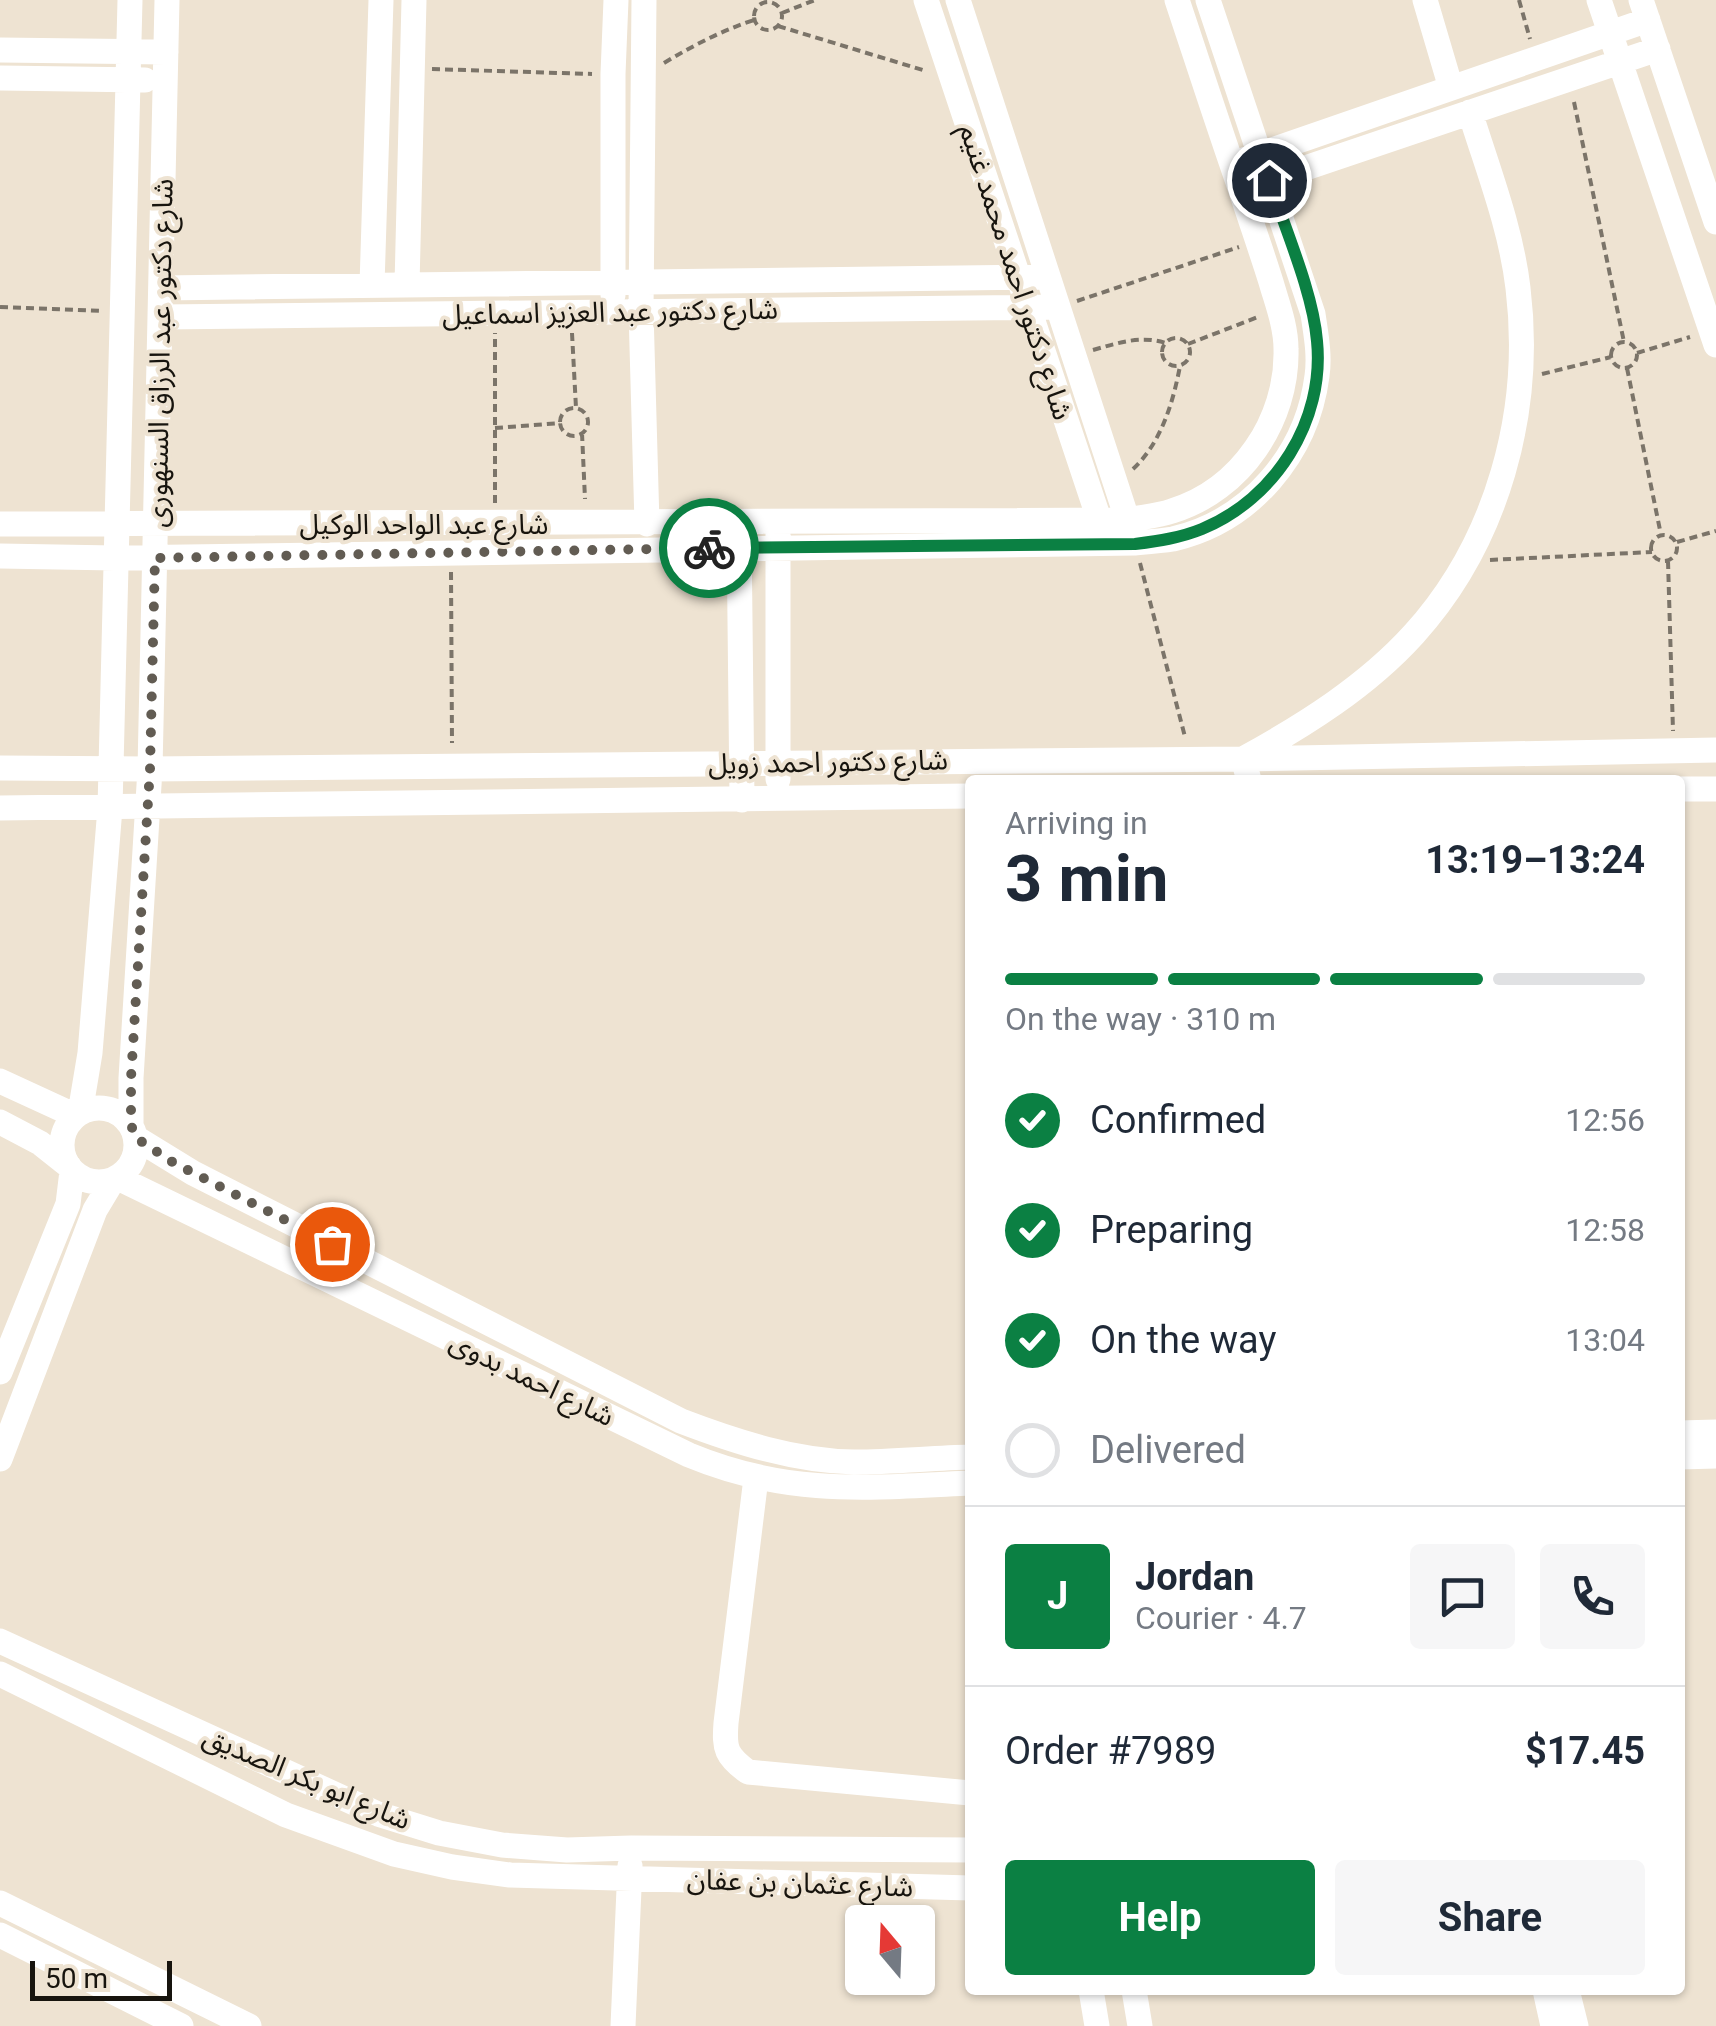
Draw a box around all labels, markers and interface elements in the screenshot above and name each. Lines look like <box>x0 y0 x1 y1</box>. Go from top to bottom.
street label: شارع دكتور احمد محمد غنيم <box>948 120 1079 426</box>
pin <box>1227 138 1312 223</box>
icon: home <box>1242 153 1297 208</box>
street label: شارع دكتور عبد الرزاق السنهورى <box>140 178 184 528</box>
street label: شارع دكتور عبد العزيز اسماعيل <box>442 293 778 335</box>
courier <box>659 498 759 598</box>
street label: شارع عبد الواحد الوكيل <box>300 508 548 545</box>
icon: bike <box>682 521 737 576</box>
street label: شارع دكتور احمد زويل <box>708 743 948 785</box>
text: Arriving in <box>1005 804 1148 842</box>
text: 13:19–13:24 <box>1425 838 1645 882</box>
text: 3 min <box>1005 841 1168 917</box>
text: On the way · 310 m <box>1005 1000 1276 1038</box>
icon: check <box>1005 1093 1060 1148</box>
text: Confirmed <box>1090 1098 1266 1142</box>
text: 12:56 <box>1565 1101 1645 1139</box>
pin <box>290 1202 375 1287</box>
icon: check <box>1005 1203 1060 1258</box>
text: Preparing <box>1090 1208 1253 1252</box>
text: 12:58 <box>1565 1211 1645 1249</box>
icon: bag <box>305 1217 360 1272</box>
icon: check <box>1005 1313 1060 1368</box>
text: On the way <box>1090 1318 1276 1362</box>
text: 13:04 <box>1565 1321 1645 1359</box>
street label: شارع احمد بدوى <box>443 1325 620 1437</box>
text: Delivered <box>1090 1428 1246 1472</box>
button: chat <box>1410 1544 1515 1649</box>
button: phone <box>1540 1544 1645 1649</box>
text: Jordan <box>1135 1555 1254 1599</box>
text: J <box>1047 1574 1068 1618</box>
text: Courier · 4.7 <box>1135 1599 1307 1637</box>
street label: شارع ابو بكر الصديق <box>197 1719 416 1840</box>
text: Order #7989 <box>1005 1729 1216 1773</box>
text: $17.45 <box>1525 1729 1645 1773</box>
button: Help <box>1005 1860 1315 1975</box>
button: Share <box>1335 1860 1645 1975</box>
street label: شارع عثمان بن عفان <box>686 1863 914 1907</box>
north arrow <box>845 1905 935 1995</box>
map controls <box>845 1905 935 1995</box>
scale bar <box>30 1956 172 2000</box>
text: 50 m <box>45 1962 108 1995</box>

